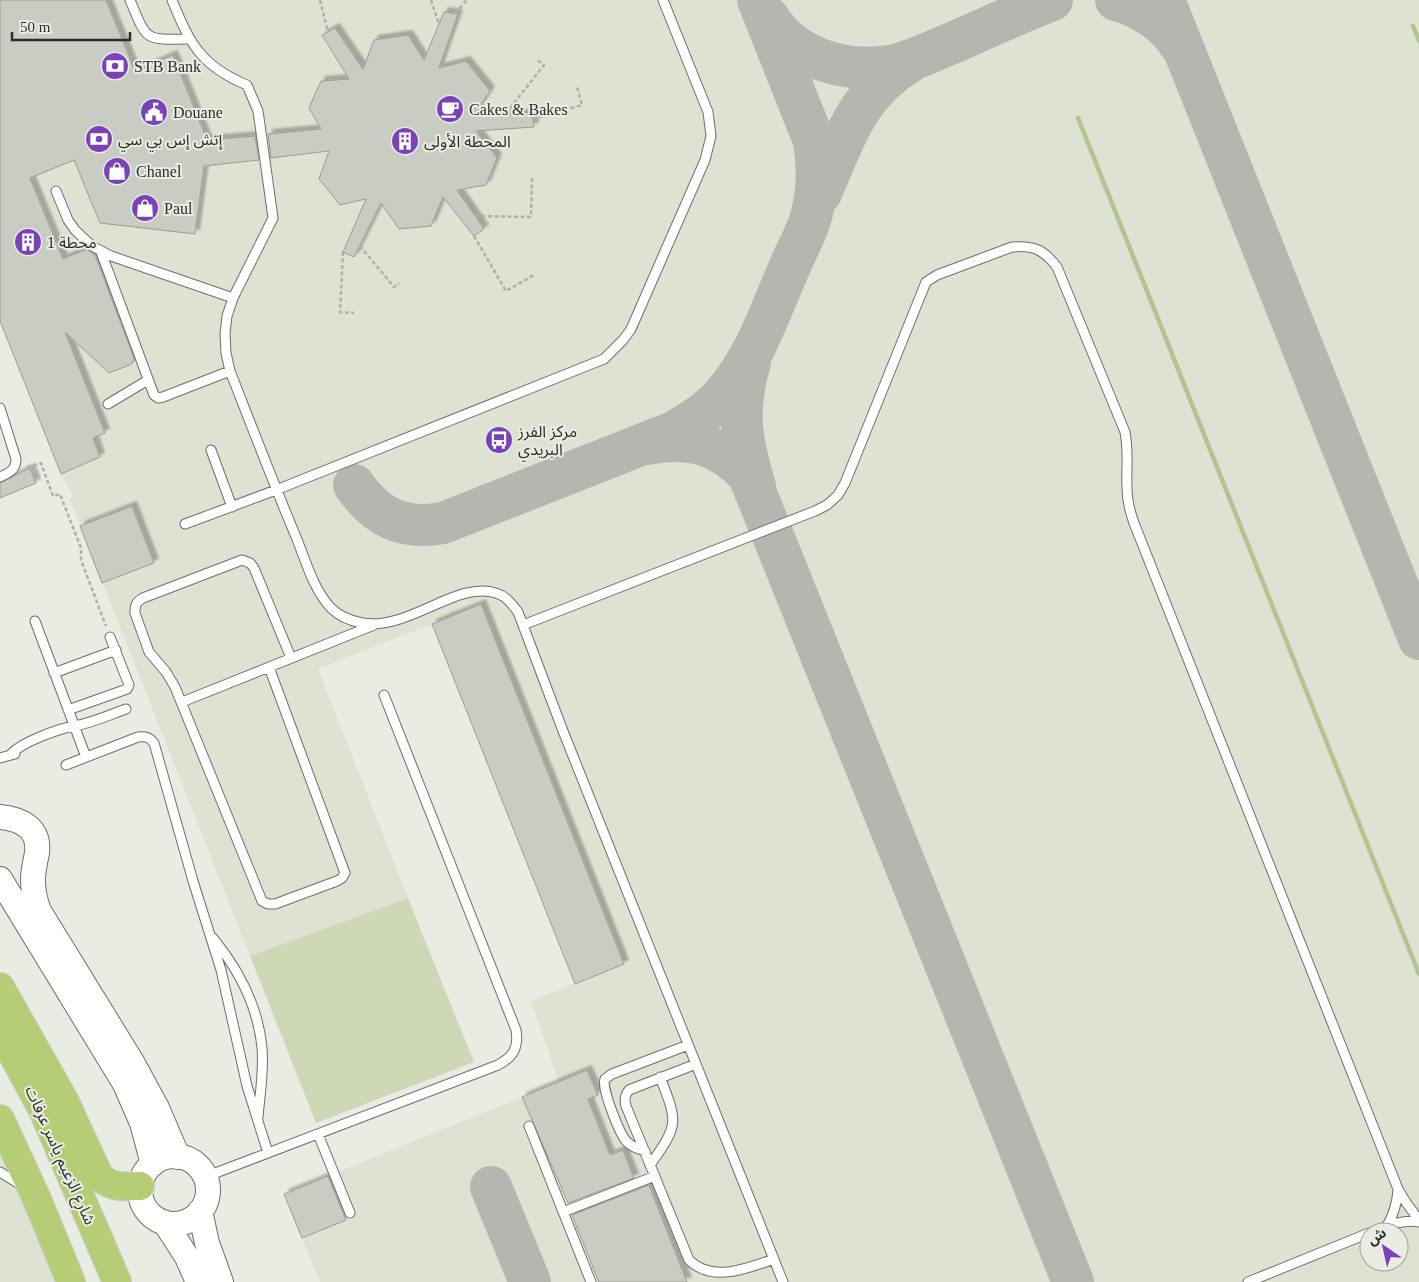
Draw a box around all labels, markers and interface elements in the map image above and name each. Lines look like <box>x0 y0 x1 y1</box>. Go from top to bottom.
scale bar <box>12 10 130 42</box>
text: 50 m <box>20 19 51 35</box>
bank icon: STB Bank <box>100 51 130 81</box>
place label: STB Bank <box>134 58 201 75</box>
cafe icon: Cakes & Bakes <box>435 94 465 124</box>
public building icon: Douane <box>139 97 169 127</box>
place label: Cakes & Bakes <box>469 101 568 118</box>
place label: Douane <box>173 104 223 121</box>
bank icon: إتش إس بي سي <box>84 124 114 154</box>
building icon: المحطة الأولى <box>390 126 420 156</box>
place label: إتش إس بي سي <box>118 131 223 152</box>
place label: المحطة الأولى <box>424 133 511 151</box>
shop icon: Chanel <box>102 156 132 186</box>
place label: Chanel <box>136 163 182 180</box>
shop icon: Paul <box>130 193 160 223</box>
place label: Paul <box>164 200 193 217</box>
building icon: محطة 1 <box>13 227 43 257</box>
place label: محطة 1 <box>47 234 97 251</box>
place label: مركز الفرز البريدي <box>517 423 577 462</box>
bus stop icon: مركز الفرز البريدي <box>484 425 514 455</box>
street label: شارع الزعيم ياسر عرفات <box>19 1083 99 1229</box>
north arrow <box>1359 1222 1409 1272</box>
text: ش <box>1365 1225 1389 1248</box>

